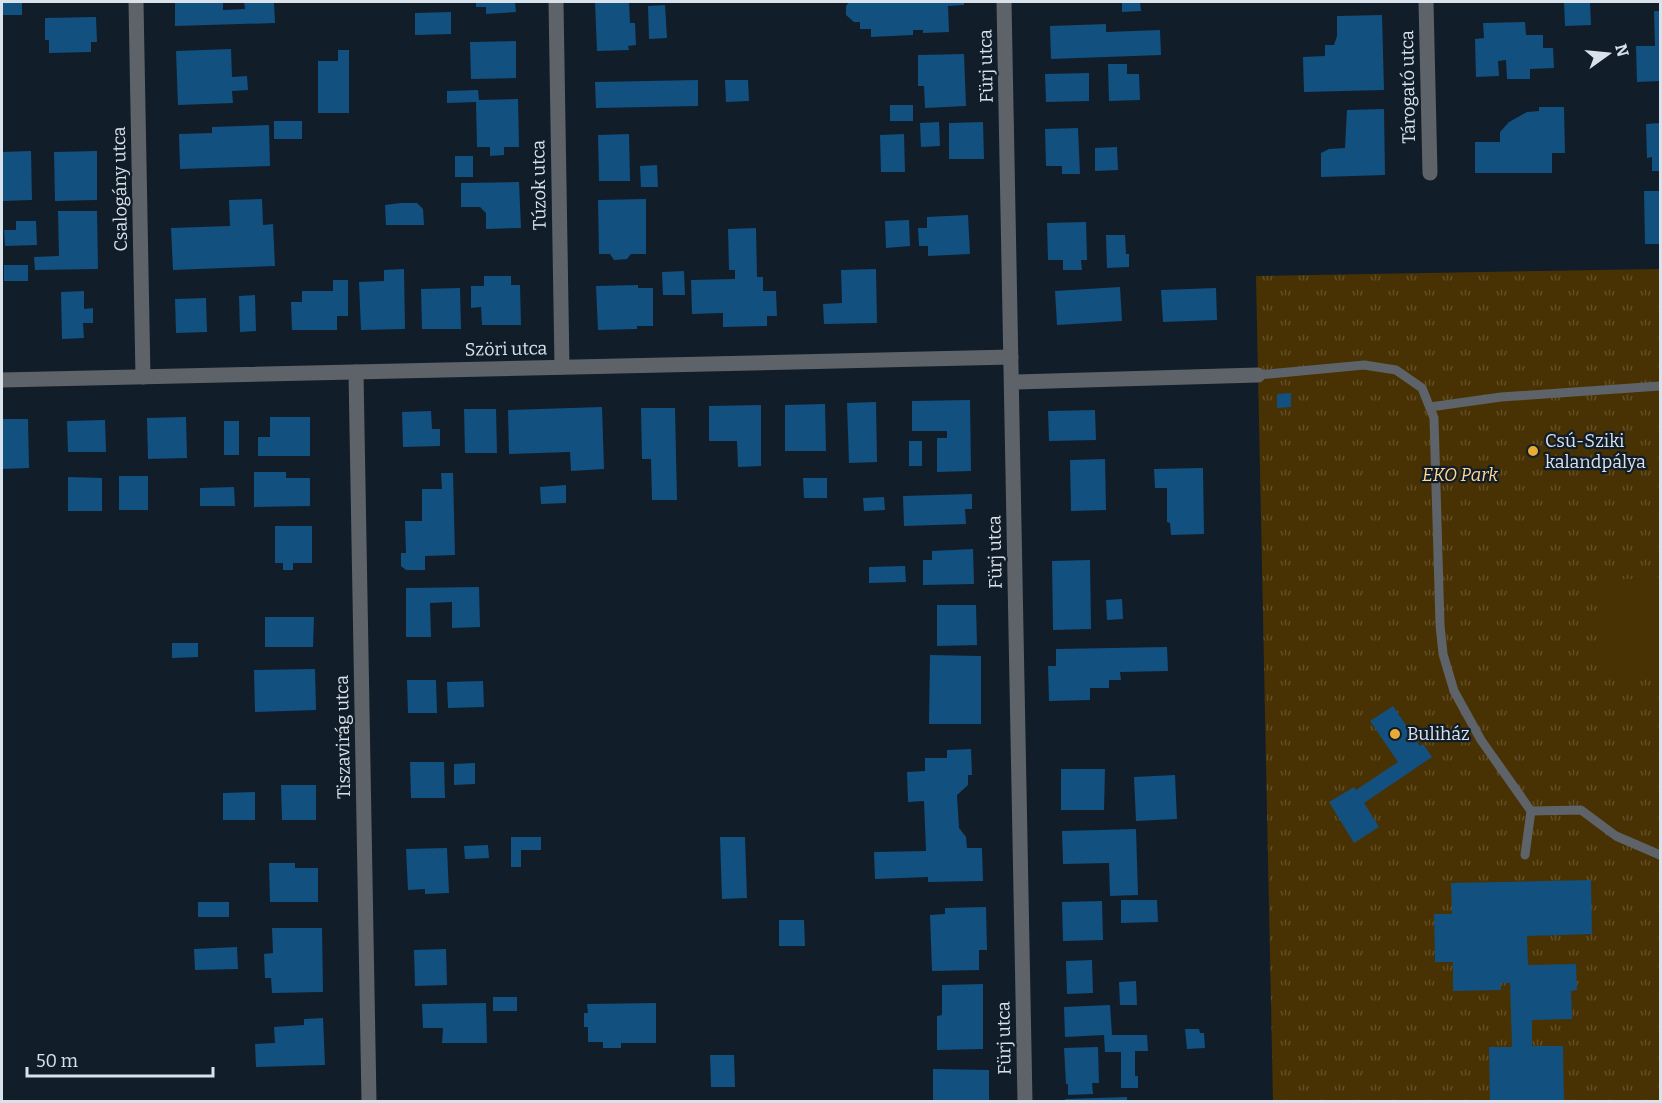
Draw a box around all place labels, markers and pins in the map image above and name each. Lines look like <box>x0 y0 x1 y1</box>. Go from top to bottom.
place label: Csú-Sziki kalandpálya <box>1545 430 1646 473</box>
marker: Csú-Sziki kalandpálya <box>1526 444 1540 458</box>
place label: Buliház <box>1407 723 1470 745</box>
marker: Buliház <box>1388 727 1402 741</box>

